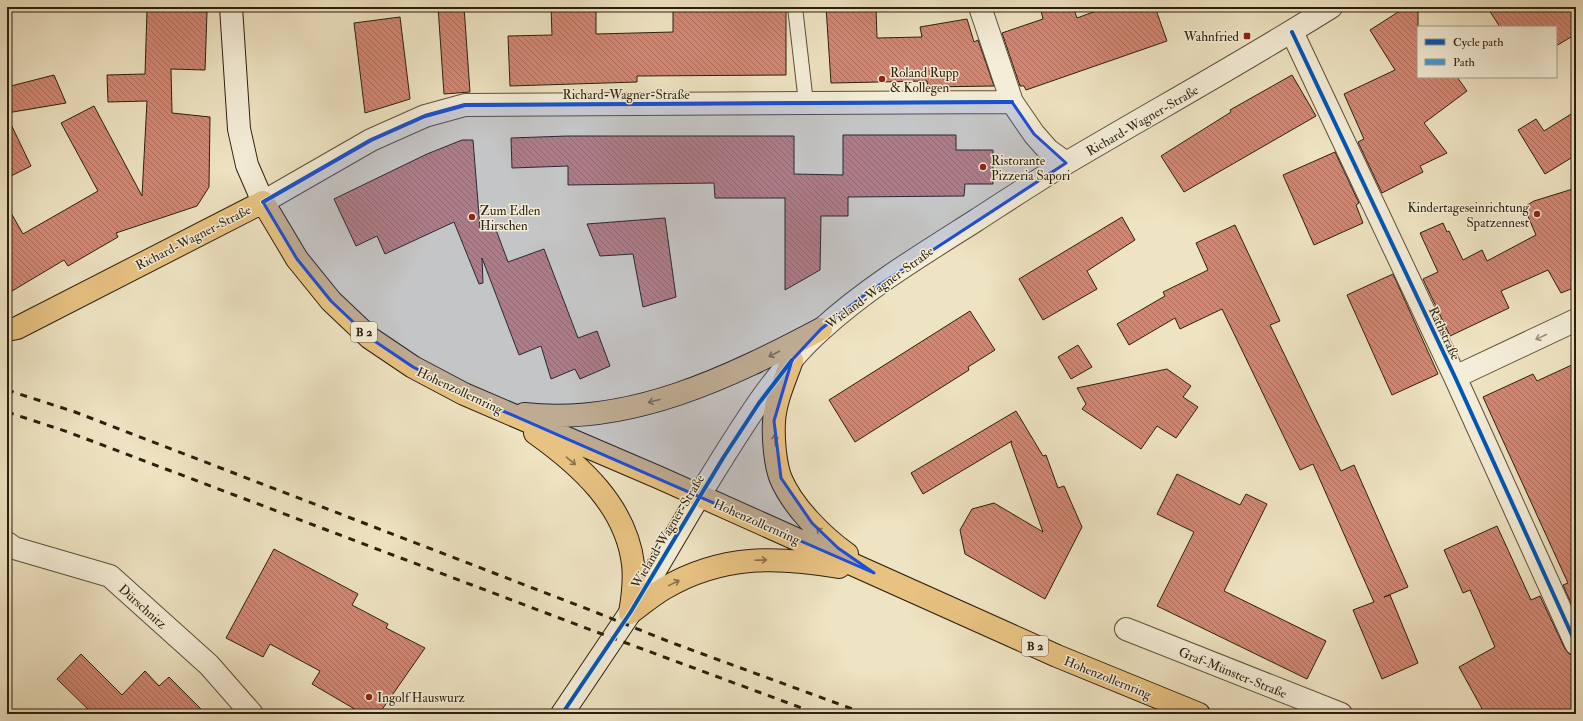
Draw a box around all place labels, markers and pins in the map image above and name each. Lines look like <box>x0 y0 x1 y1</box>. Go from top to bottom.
place label: Wahnfried <box>1183 29 1240 45</box>
marker: Wahnfried <box>1242 31 1252 41</box>
place label: Roland Rupp & Kollegen <box>890 65 959 96</box>
marker: Roland Rupp & Kollegen <box>877 74 887 84</box>
place label: Ristorante Pizzeria Sapori <box>991 153 1071 185</box>
marker: Ristorante Pizzeria Sapori <box>978 162 988 172</box>
place label: Kindertageseinrichtung Spatzennest <box>1407 200 1530 232</box>
place label: Zum Edlen Hirschen <box>480 203 541 234</box>
marker: Kindertageseinrichtung Spatzennest <box>1532 209 1542 219</box>
marker: Zum Edlen Hirschen <box>467 212 477 222</box>
place label: Ingolf Hauswurz <box>377 690 466 706</box>
marker: Ingolf Hauswurz <box>364 692 374 702</box>

